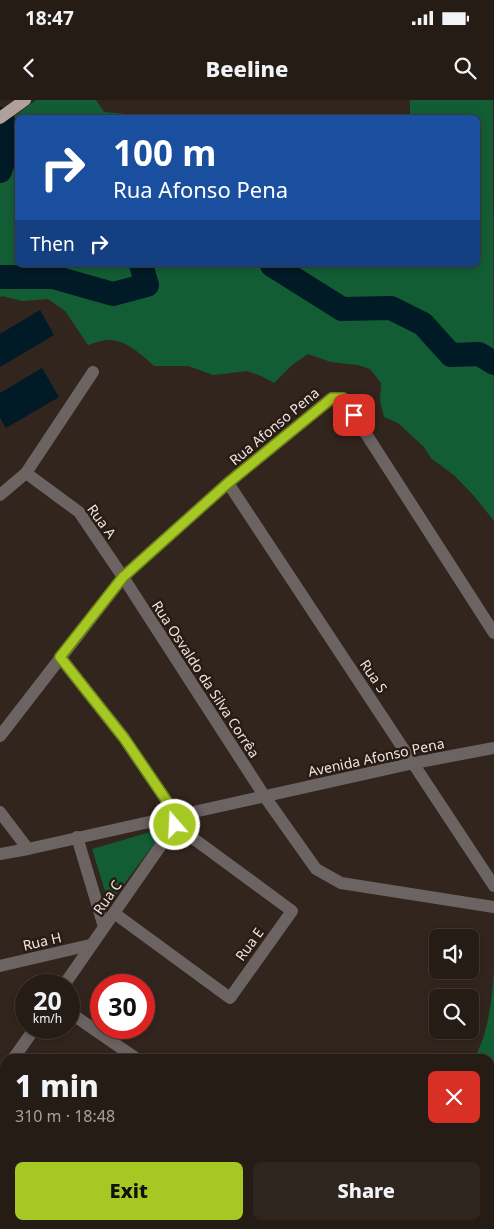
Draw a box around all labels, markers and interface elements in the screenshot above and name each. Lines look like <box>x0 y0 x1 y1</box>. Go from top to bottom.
text: 18:47 <box>25 5 74 31</box>
text: Beeline <box>206 53 288 83</box>
icon: back <box>15 54 43 82</box>
icon: search <box>451 54 479 82</box>
text: 100 m <box>113 129 216 176</box>
icon: right <box>30 135 95 200</box>
text: Rua Afonso Pena <box>113 174 288 204</box>
icon: right <box>85 230 113 258</box>
text: Then <box>30 231 75 257</box>
street label: Rua Afonso Pena <box>225 383 323 469</box>
pin <box>333 394 375 436</box>
icon: arrive <box>340 401 368 429</box>
street label: Rua A <box>83 500 121 542</box>
street label: Rua Osvaldo da Silva Corrêa <box>148 597 264 761</box>
street label: Rua S <box>356 656 392 697</box>
street label: Avenida Afonso Pena <box>306 733 446 781</box>
position arrow <box>148 798 200 850</box>
street label: Rua C <box>88 876 126 918</box>
street label: Rua E <box>231 924 267 964</box>
street label: Rua H <box>21 927 63 955</box>
map controls <box>429 929 479 1039</box>
button: sound <box>429 929 479 979</box>
speed limit sign: 30 <box>90 974 155 1039</box>
text: 20 <box>33 983 62 1017</box>
button: search <box>429 989 479 1039</box>
text: km/h <box>33 1010 62 1027</box>
text: 1 min <box>15 1065 99 1106</box>
button: close <box>428 1071 480 1123</box>
text: 310 m · 18:48 <box>15 1105 115 1127</box>
button: Exit <box>15 1162 243 1220</box>
button: Share <box>253 1162 480 1220</box>

